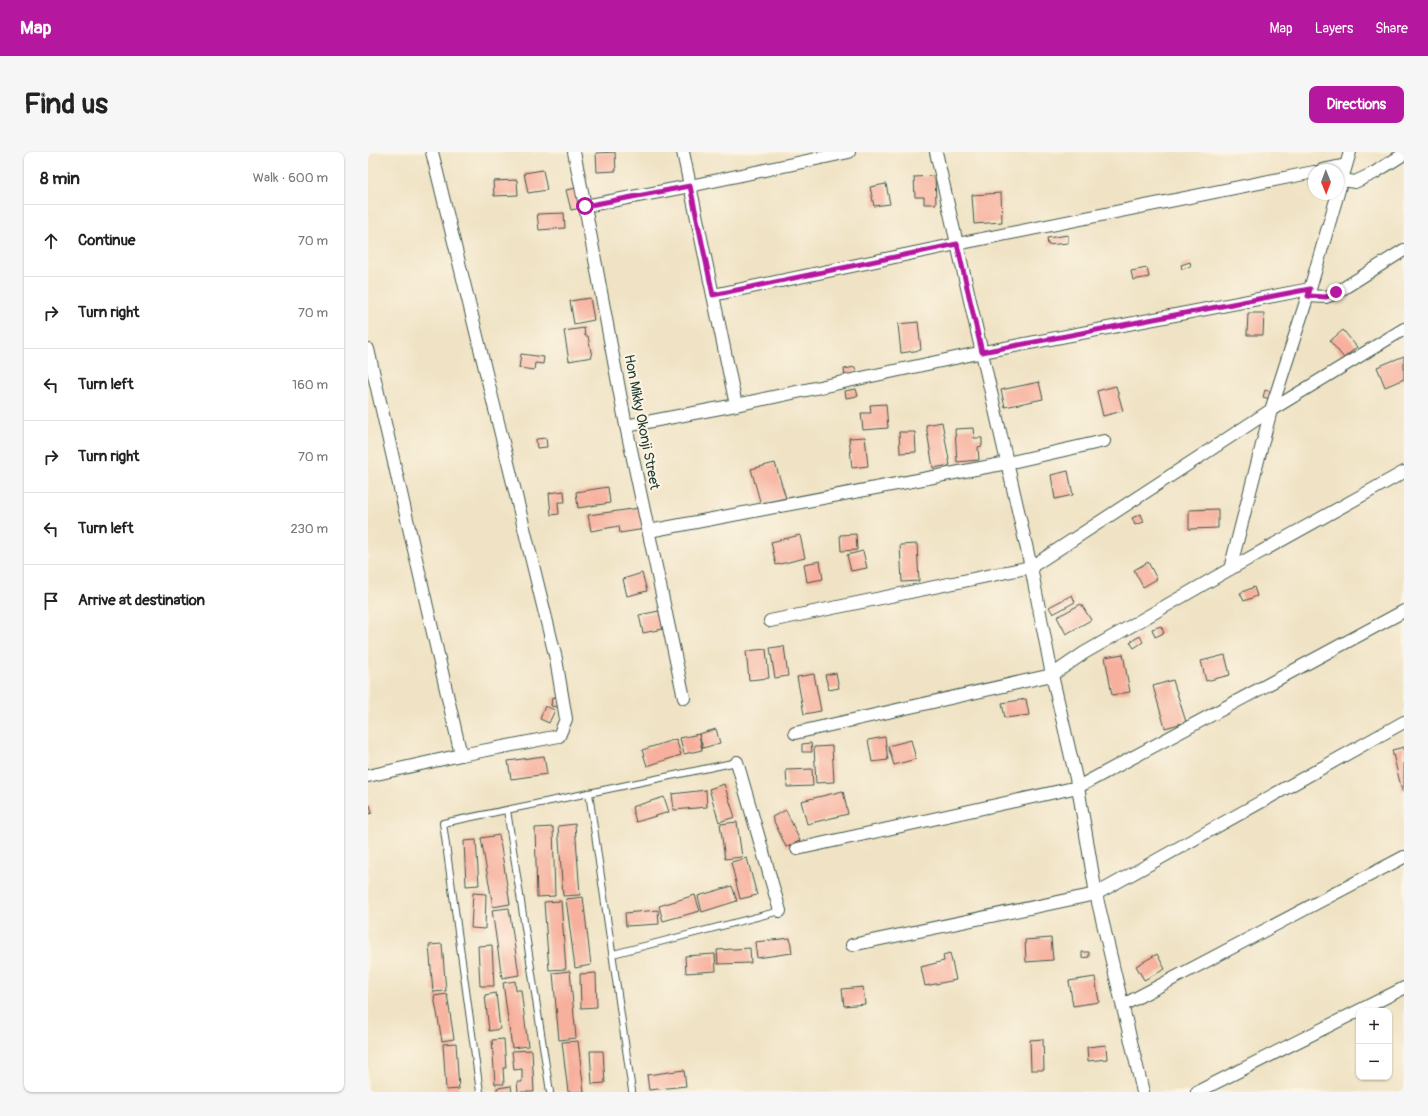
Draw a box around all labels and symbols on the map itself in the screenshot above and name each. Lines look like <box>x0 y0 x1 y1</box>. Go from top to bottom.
north arrow <box>1308 164 1344 200</box>
route start <box>576 197 594 215</box>
route end <box>1327 283 1345 301</box>
street label: Hon Mikky Okonji Street <box>621 353 664 491</box>

